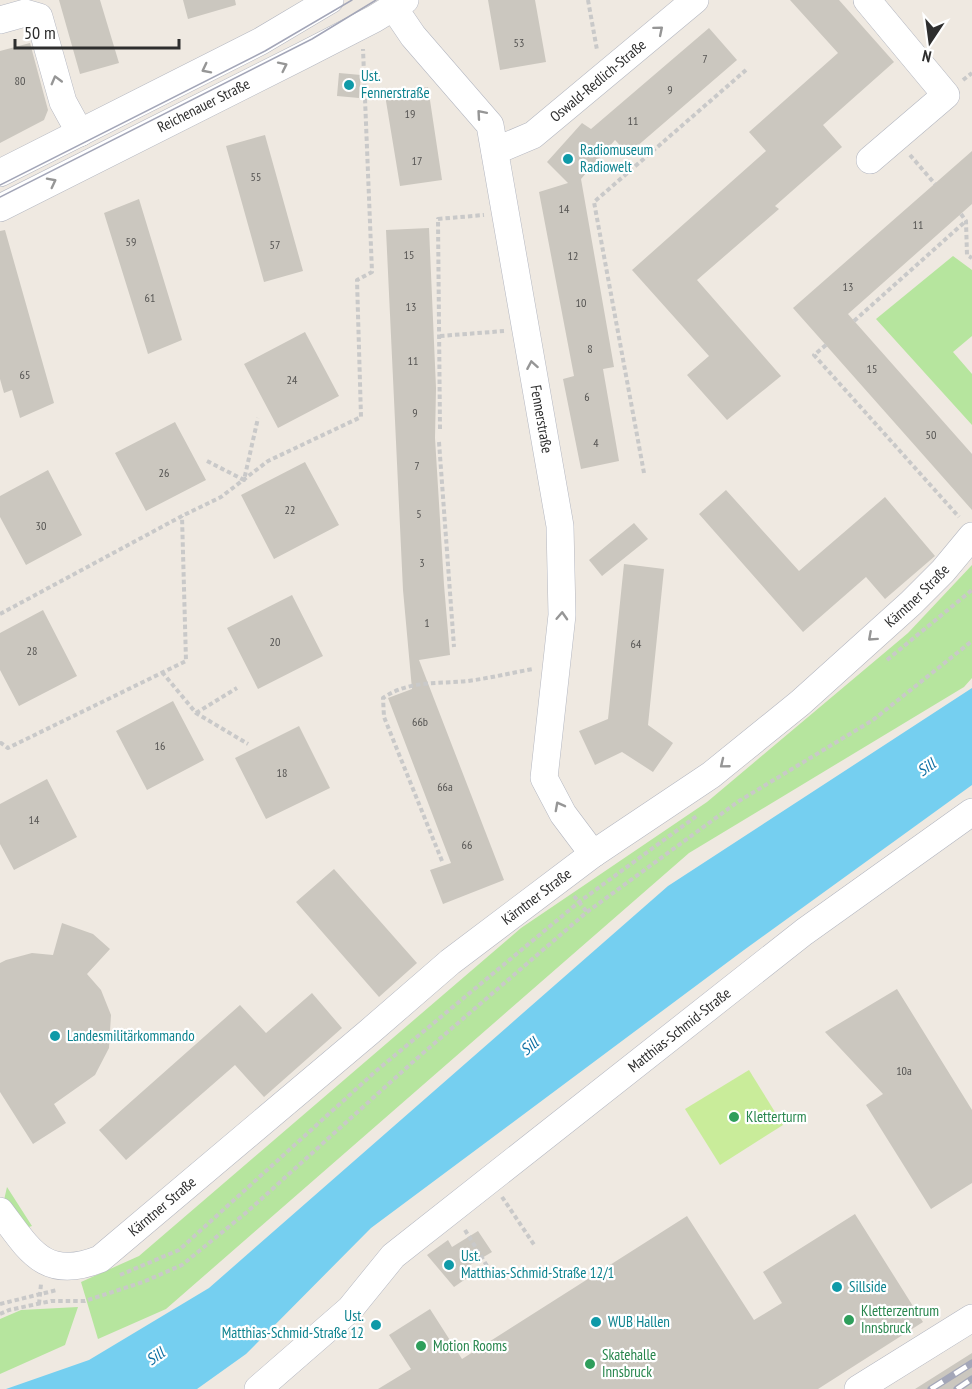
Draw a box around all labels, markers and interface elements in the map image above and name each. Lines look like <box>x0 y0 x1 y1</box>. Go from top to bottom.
scale bar <box>15 12 178 50</box>
north arrow <box>900 12 960 72</box>
text: 50 m <box>24 21 56 44</box>
one-way arrow <box>652 26 663 37</box>
house number: 53 <box>514 35 524 50</box>
street label: Oswald-Redlich-Straße <box>546 35 650 126</box>
text: N <box>920 46 933 67</box>
house number: 7 <box>702 51 708 66</box>
one-way arrow <box>201 61 212 73</box>
one-way arrow <box>276 62 287 73</box>
place label: Ust. Fennerstraße <box>361 66 430 102</box>
house number: 80 <box>15 73 25 88</box>
street label: Reichenauer Straße <box>154 74 253 136</box>
one-way arrow <box>51 75 64 85</box>
marker: Ust. Fennerstraße <box>342 78 356 92</box>
house number: 9 <box>667 82 673 97</box>
house number: 19 <box>405 106 415 121</box>
one-way arrow <box>477 110 488 121</box>
house number: 11 <box>628 113 638 128</box>
place label: Radiomuseum Radiowelt <box>580 140 653 176</box>
marker: Radiomuseum Radiowelt <box>561 152 575 166</box>
house number: 17 <box>412 153 422 168</box>
house number: 55 <box>251 169 261 184</box>
one-way arrow <box>46 177 57 189</box>
house number: 14 <box>559 201 570 216</box>
house number: 11 <box>913 217 923 232</box>
house number: 59 <box>126 234 136 249</box>
house number: 57 <box>270 237 280 252</box>
house number: 15 <box>404 247 414 262</box>
house number: 12 <box>568 248 578 263</box>
house number: 13 <box>843 279 853 294</box>
house number: 61 <box>145 290 155 305</box>
house number: 10 <box>576 295 586 310</box>
house number: 13 <box>406 299 416 314</box>
house number: 8 <box>587 341 593 356</box>
house number: 11 <box>408 353 418 368</box>
one-way arrow <box>526 360 539 370</box>
house number: 15 <box>867 361 877 376</box>
house number: 65 <box>20 367 30 382</box>
house number: 24 <box>287 372 298 387</box>
street label: Fennerstraße <box>527 383 557 454</box>
house number: 6 <box>584 389 590 404</box>
house number: 9 <box>412 405 418 420</box>
house number: 50 <box>926 427 936 442</box>
house number: 4 <box>593 435 599 450</box>
house number: 7 <box>414 458 420 473</box>
house number: 26 <box>159 465 169 480</box>
house number: 22 <box>285 502 295 517</box>
house number: 5 <box>416 506 422 521</box>
house number: 30 <box>36 518 46 533</box>
house number: 3 <box>419 555 425 570</box>
street label: Kärntner Straße <box>880 561 953 631</box>
one-way arrow <box>555 611 568 620</box>
house number: 1 <box>424 615 430 630</box>
one-way arrow <box>869 630 880 641</box>
house number: 20 <box>270 634 280 649</box>
house number: 64 <box>631 636 642 651</box>
house number: 28 <box>27 643 37 658</box>
house number: 66b <box>412 714 428 729</box>
house number: 16 <box>155 738 165 753</box>
water label: Sill <box>913 753 940 780</box>
one-way arrow <box>720 757 731 768</box>
house number: 18 <box>277 765 287 780</box>
house number: 66a <box>437 779 453 794</box>
one-way arrow <box>555 802 566 813</box>
house number: 14 <box>29 812 40 827</box>
house number: 66 <box>462 837 472 852</box>
street label: Kärntner Straße <box>497 864 575 929</box>
street label: Matthias-Schmid-Straße <box>624 983 734 1076</box>
place label: Landesmilitärkommando <box>67 1026 195 1045</box>
marker: Landesmilitärkommando <box>48 1029 62 1043</box>
water label: Sill <box>516 1032 543 1059</box>
house number: 10a <box>896 1063 912 1078</box>
place label: Kletterturm <box>746 1107 806 1126</box>
marker: Kletterturm <box>727 1110 741 1124</box>
street label: Kärntner Straße <box>124 1172 200 1240</box>
place label: Ust. Matthias-Schmid-Straße 12/1 <box>461 1246 614 1282</box>
marker: Ust. Matthias-Schmid-Straße 12/1 <box>442 1258 456 1272</box>
place label: Sillside <box>849 1277 887 1296</box>
marker: Sillside <box>830 1280 844 1294</box>
place label: Kletterzentrum Innsbruck <box>861 1301 939 1337</box>
place label: Ust. Matthias-Schmid-Straße 12 <box>222 1306 364 1342</box>
place label: WUB Hallen <box>608 1312 670 1331</box>
marker: Kletterzentrum Innsbruck <box>842 1313 856 1327</box>
marker: WUB Hallen <box>589 1315 603 1329</box>
marker: Ust. Matthias-Schmid-Straße 12 <box>369 1318 383 1332</box>
place label: Motion Rooms <box>433 1336 507 1355</box>
marker: Motion Rooms <box>414 1339 428 1353</box>
water label: Sill <box>142 1342 169 1369</box>
place label: Skatehalle Innsbruck <box>602 1345 656 1381</box>
marker: Skatehalle Innsbruck <box>583 1357 597 1371</box>

